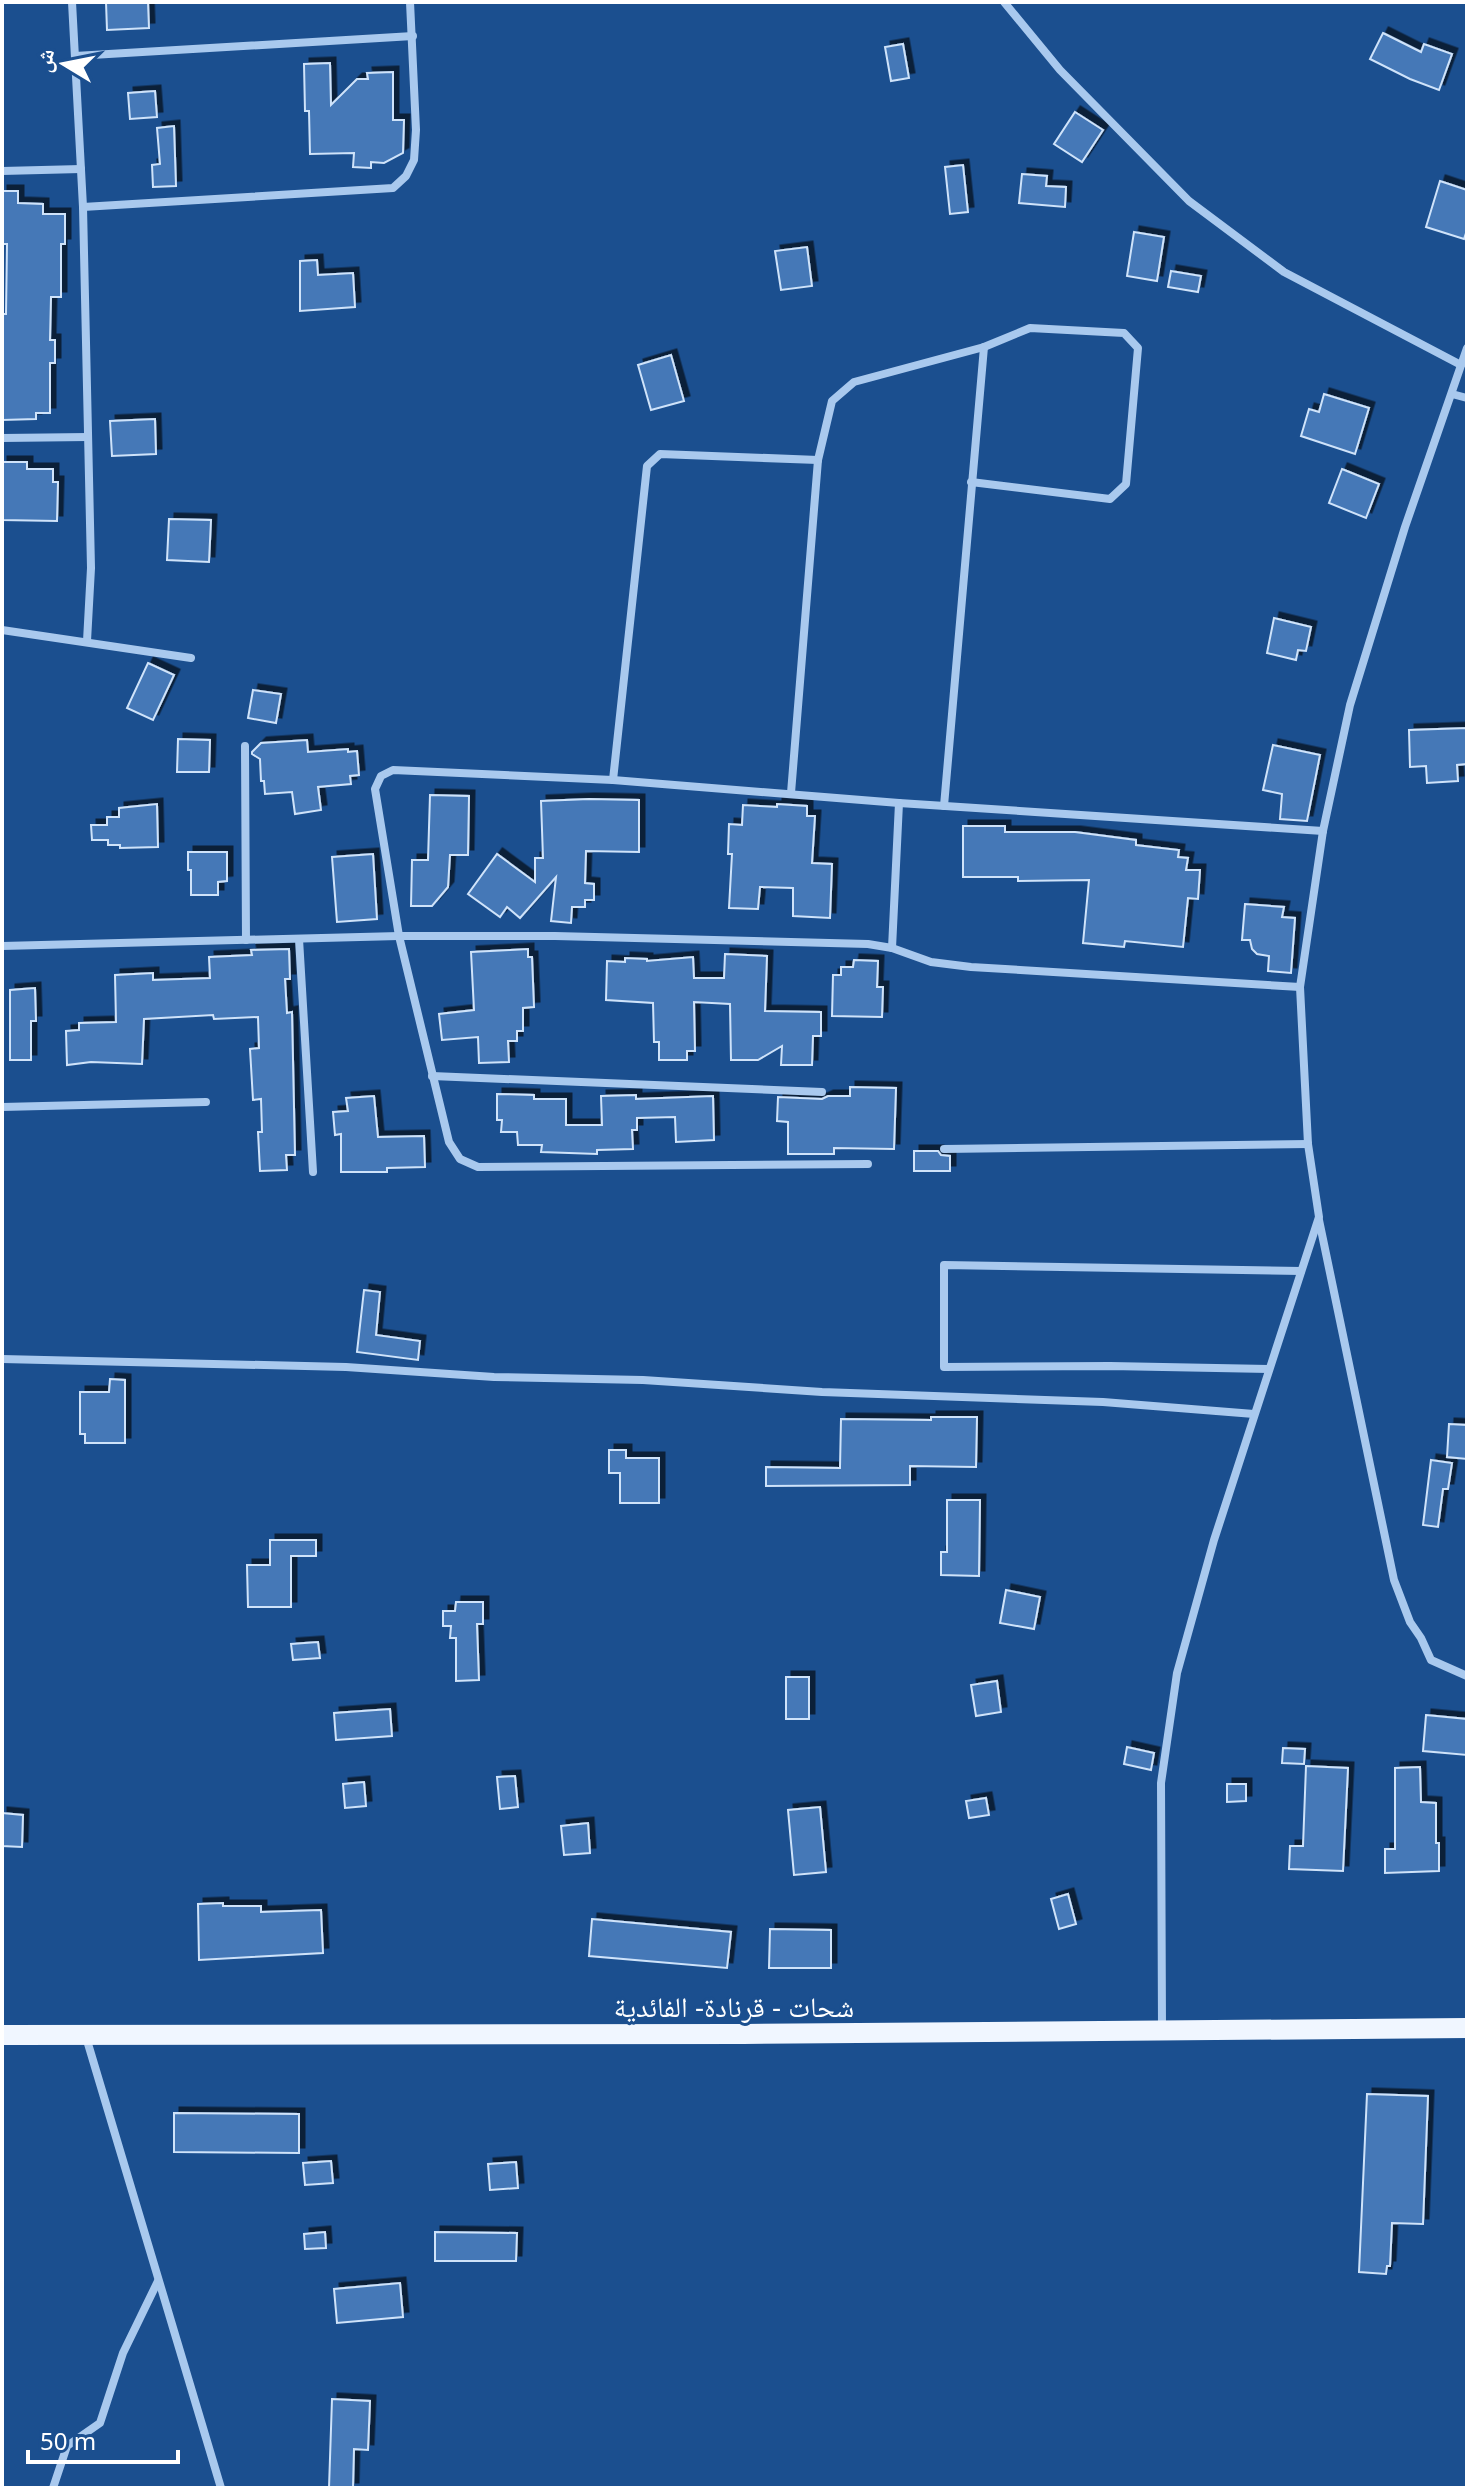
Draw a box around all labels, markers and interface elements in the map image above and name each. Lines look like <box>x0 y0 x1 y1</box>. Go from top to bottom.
north arrow <box>24 24 104 104</box>
text: ش <box>27 46 60 74</box>
street label: شحات - قرنادة- الفائدية <box>614 1987 854 2025</box>
scale bar <box>28 2414 178 2464</box>
text: 50 m <box>40 2424 96 2457</box>

